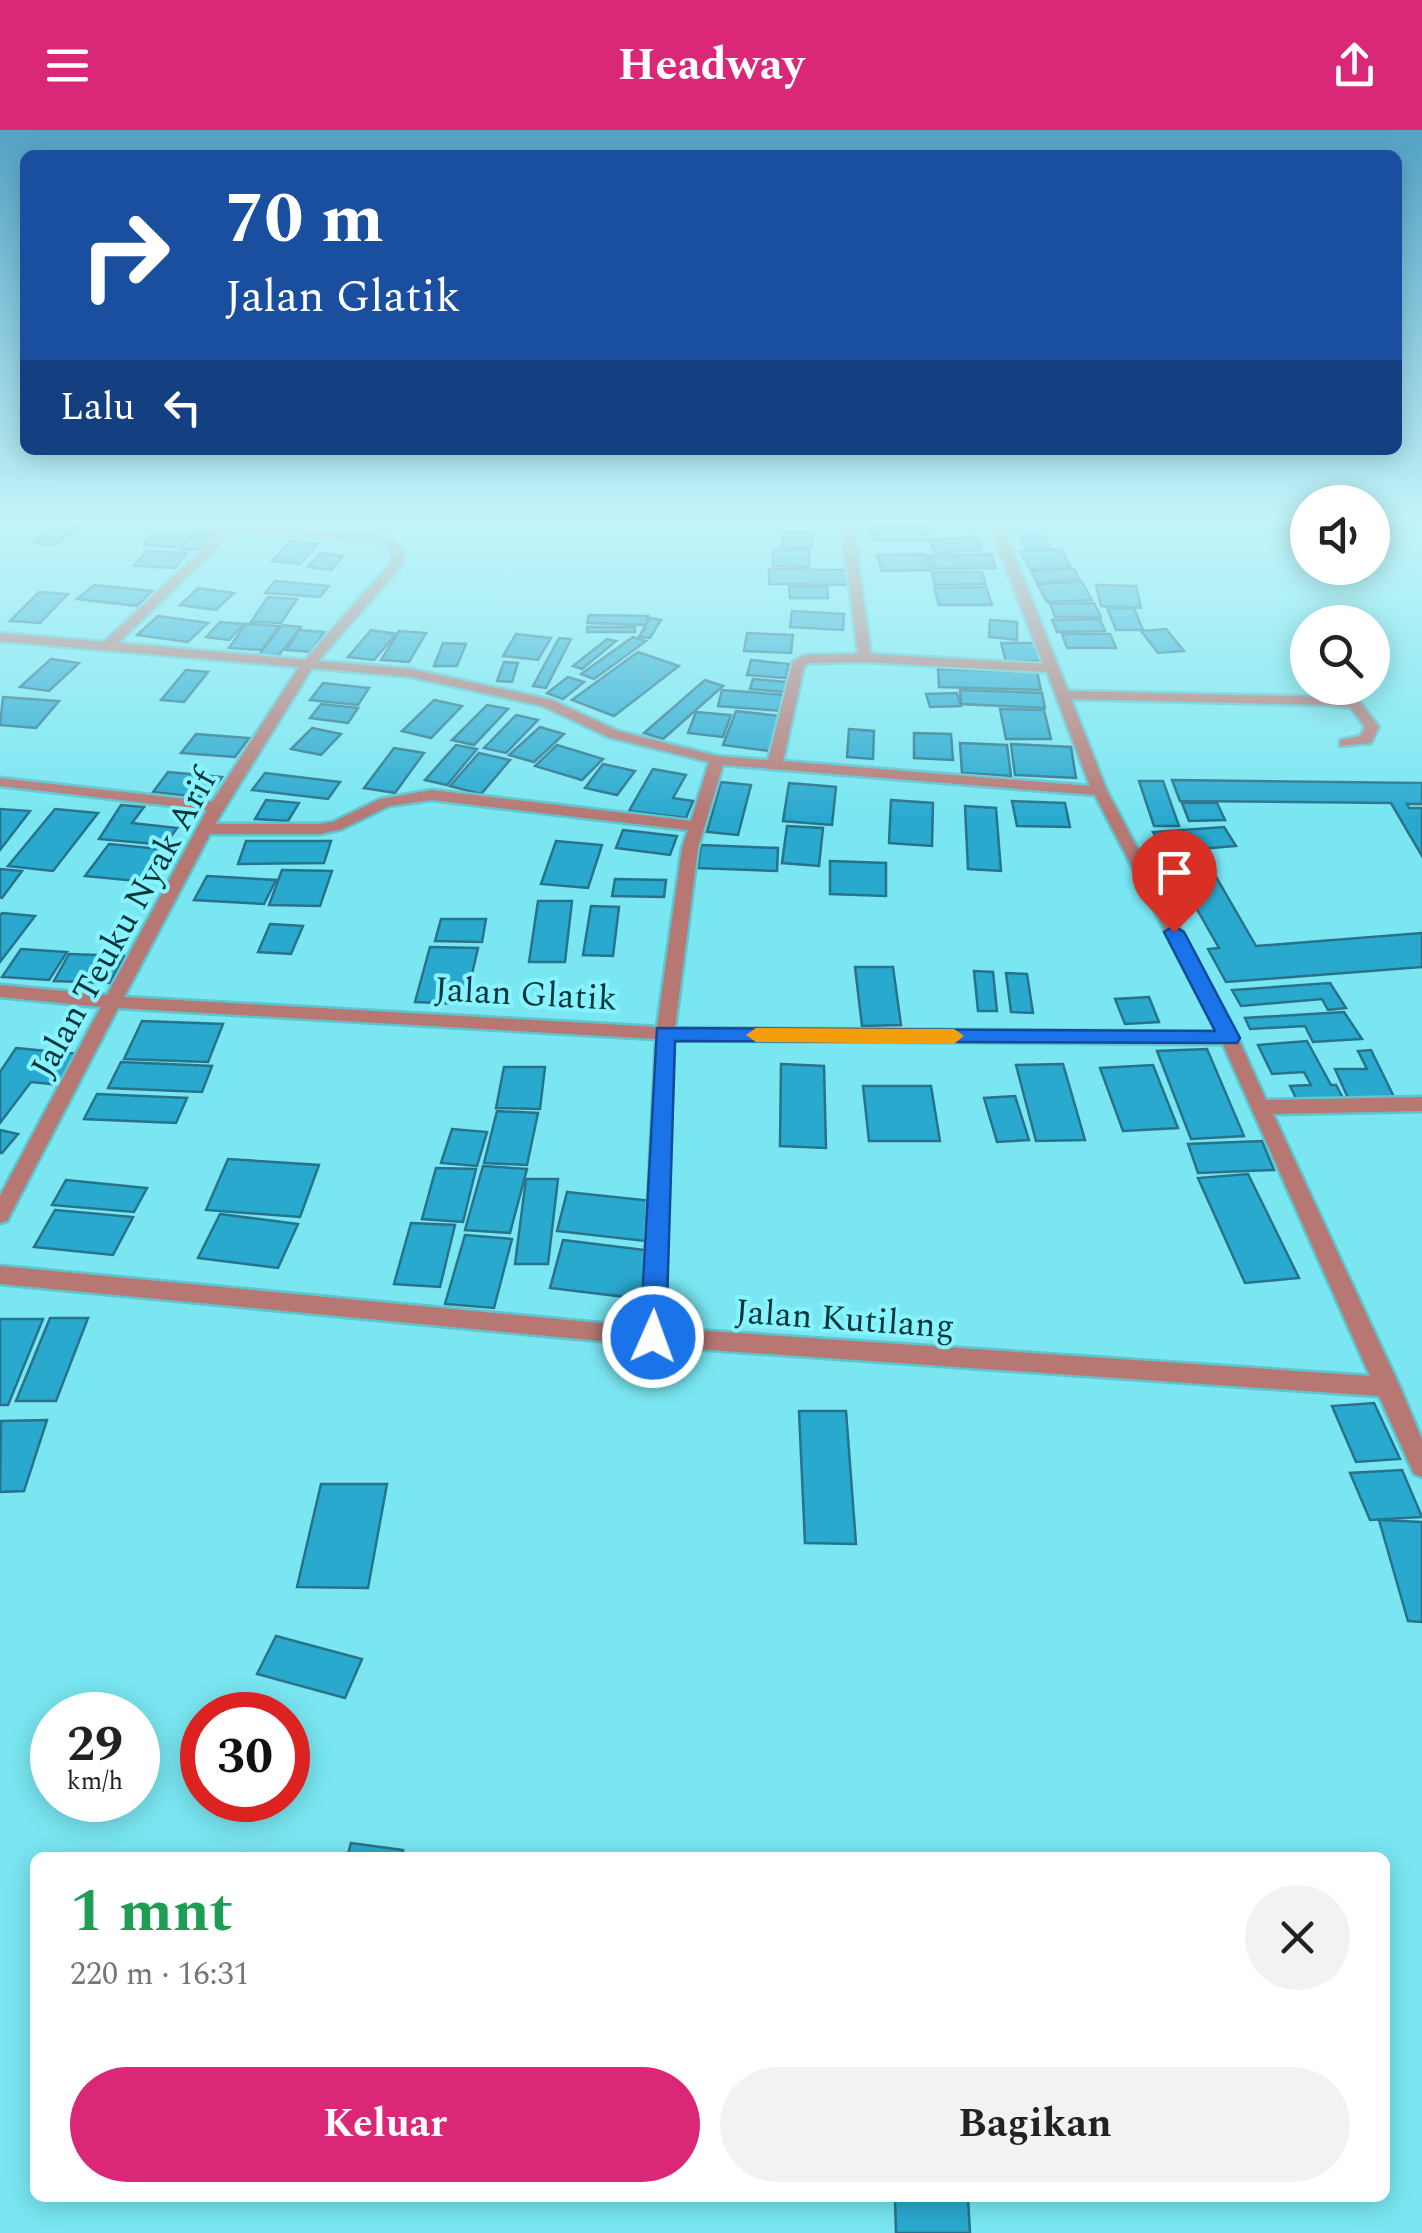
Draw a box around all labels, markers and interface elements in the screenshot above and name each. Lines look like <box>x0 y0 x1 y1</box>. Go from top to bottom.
text: Headway <box>618 31 804 100</box>
icon: menu <box>40 38 95 93</box>
icon: share <box>1327 38 1382 93</box>
text: 70 m <box>225 167 384 273</box>
icon: right <box>60 190 190 320</box>
text: Jalan Glatik <box>225 263 461 332</box>
text: Lalu <box>60 379 135 437</box>
icon: left <box>155 380 210 435</box>
map controls <box>1290 485 1390 705</box>
button: sound <box>1290 485 1390 585</box>
button: search <box>1290 605 1390 705</box>
street label: Jalan Teuku Nyak Arif <box>17 757 233 1087</box>
pin <box>1132 830 1217 933</box>
icon: arrive <box>1147 845 1202 900</box>
street label: Jalan Glatik <box>433 963 619 1026</box>
position arrow <box>601 1285 705 1389</box>
street label: Jalan Kutilang <box>733 1285 956 1354</box>
speed limit sign: 30 <box>180 1692 310 1822</box>
text: 29 <box>67 1707 123 1783</box>
text: km/h <box>67 1763 123 1801</box>
text: 1 mnt <box>70 1866 233 1958</box>
button: close <box>1245 1885 1350 1990</box>
text: 220 m · 16:31 <box>70 1950 250 1999</box>
button: Keluar <box>70 2067 700 2182</box>
button: Bagikan <box>720 2067 1350 2182</box>

